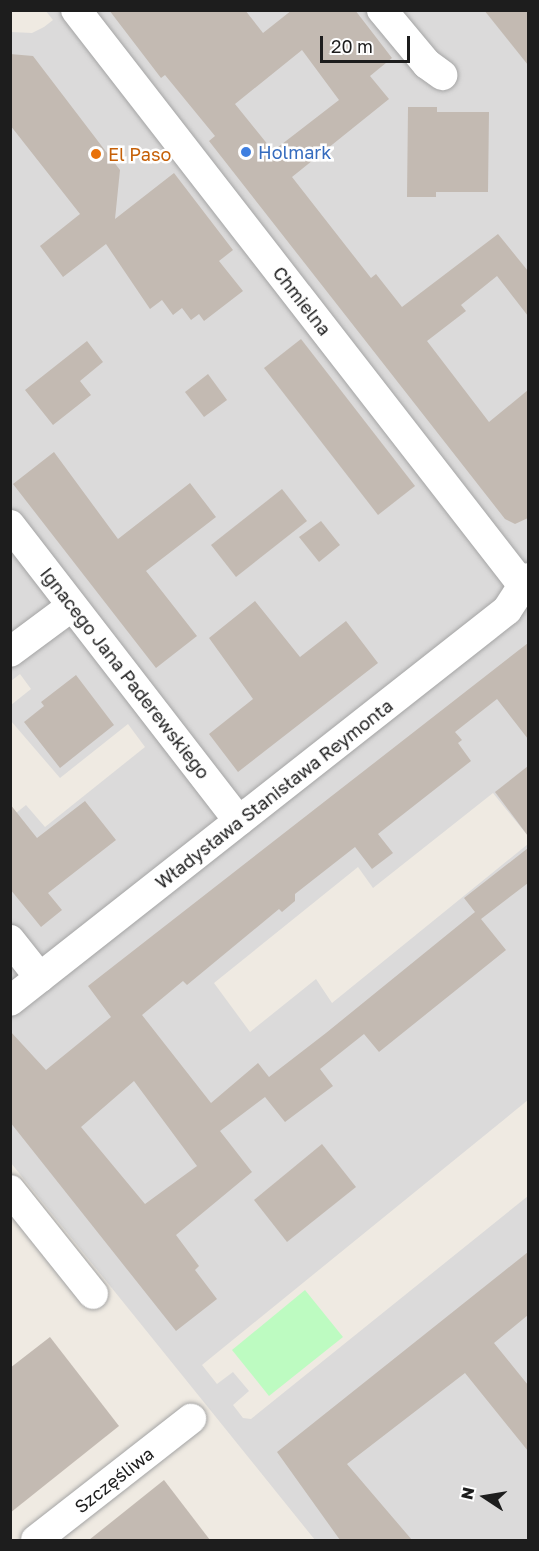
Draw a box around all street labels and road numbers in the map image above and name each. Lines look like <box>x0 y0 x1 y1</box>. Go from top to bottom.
street label: Chmielna <box>268 262 336 340</box>
street label: Ignacego Jana Paderewskiego <box>36 563 214 783</box>
street label: Władysława Stanisława Reymonta <box>151 695 397 893</box>
street label: Szczęśliwa <box>70 1442 158 1518</box>

